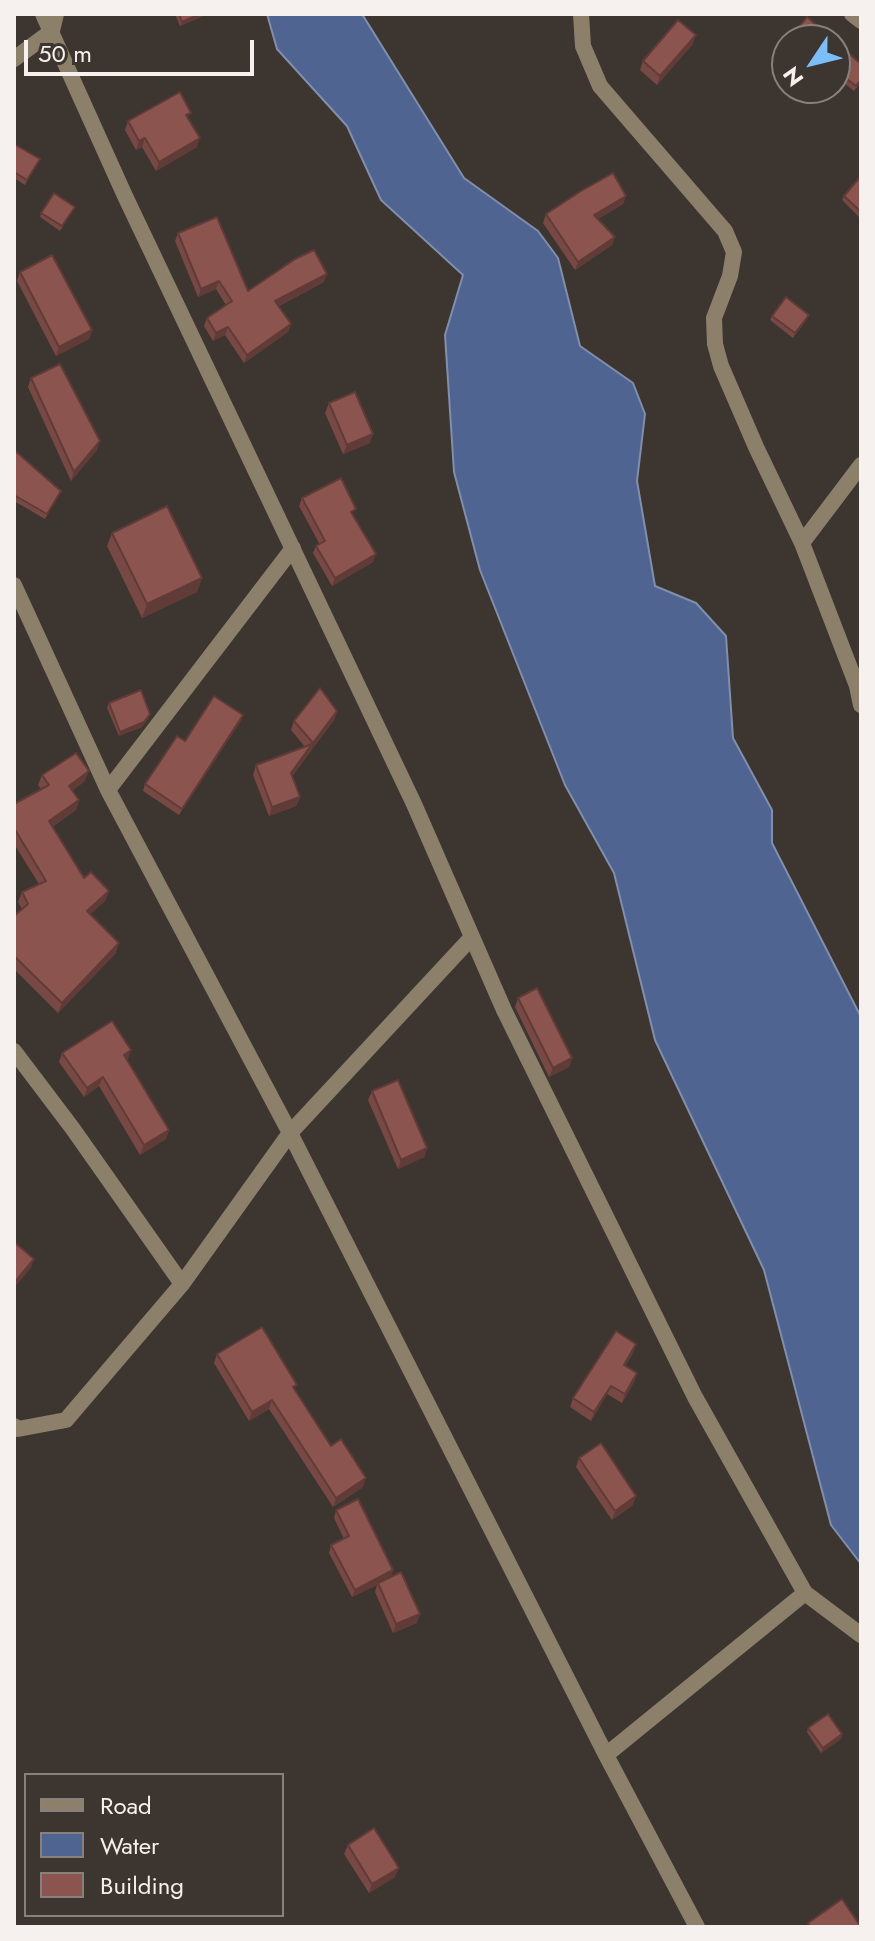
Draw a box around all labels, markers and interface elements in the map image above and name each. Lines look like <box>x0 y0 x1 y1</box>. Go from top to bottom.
scale bar <box>28 24 258 74</box>
north arrow <box>771 24 851 104</box>
text: 50 m <box>38 36 92 71</box>
text: N <box>775 60 811 93</box>
legend <box>24 1773 284 1917</box>
text: Road <box>100 1788 152 1823</box>
text: Water <box>100 1828 159 1863</box>
text: Building <box>100 1868 184 1903</box>

